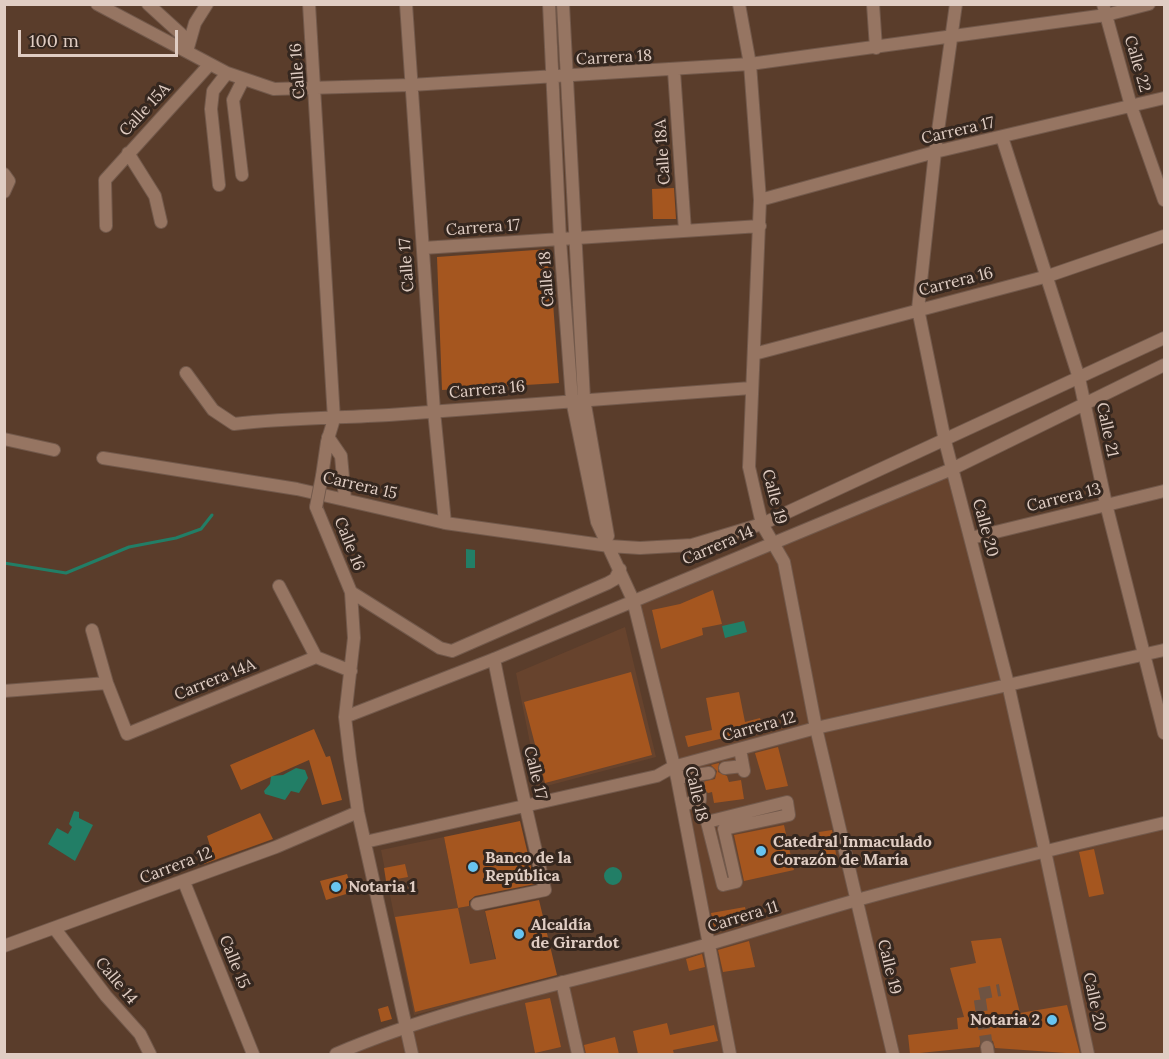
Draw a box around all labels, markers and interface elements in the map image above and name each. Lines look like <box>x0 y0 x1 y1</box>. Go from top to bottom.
scale bar <box>21 18 182 56</box>
text: 100 m <box>29 29 79 52</box>
street label: Calle 22 <box>1120 33 1154 95</box>
street label: Calle 16 <box>286 42 310 100</box>
street label: Carrera 18 <box>576 46 652 70</box>
street label: Calle 15A <box>116 79 174 141</box>
street label: Carrera 17 <box>920 113 996 149</box>
street label: Calle 18A <box>651 118 675 186</box>
street label: Carrera 17 <box>445 216 521 240</box>
street label: Calle 17 <box>396 237 418 293</box>
street label: Calle 18 <box>535 250 559 308</box>
street label: Carrera 16 <box>917 263 995 301</box>
street label: Carrera 16 <box>448 377 526 403</box>
street label: Calle 21 <box>1092 401 1122 459</box>
street label: Calle 19 <box>757 467 791 527</box>
street label: Carrera 15 <box>321 468 399 504</box>
street label: Carrera 13 <box>1025 480 1103 516</box>
street label: Calle 20 <box>968 497 1002 559</box>
street label: Calle 16 <box>330 514 368 574</box>
street label: Carrera 14 <box>679 522 757 570</box>
street label: Carrera 14A <box>172 655 258 705</box>
street label: Carrera 12 <box>720 708 798 746</box>
street label: Calle 17 <box>519 744 551 802</box>
street label: Calle 18 <box>680 765 712 823</box>
place label: Catedral Inmaculado Corazón de María <box>773 832 932 870</box>
street label: Carrera 12 <box>137 843 215 889</box>
marker: Catedral Inmaculado Corazón de María <box>754 844 768 858</box>
place label: Banco de la República <box>485 848 571 886</box>
marker: Banco de la República <box>466 860 480 874</box>
place label: Notaria 1 <box>348 877 416 897</box>
marker: Notaria 1 <box>329 880 343 894</box>
street label: Carrera 11 <box>705 897 781 937</box>
place label: Alcaldía de Girardot <box>531 915 619 953</box>
marker: Alcaldía de Girardot <box>512 927 526 941</box>
street label: Calle 15 <box>215 933 253 991</box>
street label: Calle 19 <box>873 937 905 997</box>
street label: Calle 14 <box>91 954 141 1008</box>
street label: Calle 20 <box>1078 971 1110 1033</box>
place label: Notaria 2 <box>970 1010 1040 1030</box>
marker: Notaria 2 <box>1045 1013 1059 1027</box>

